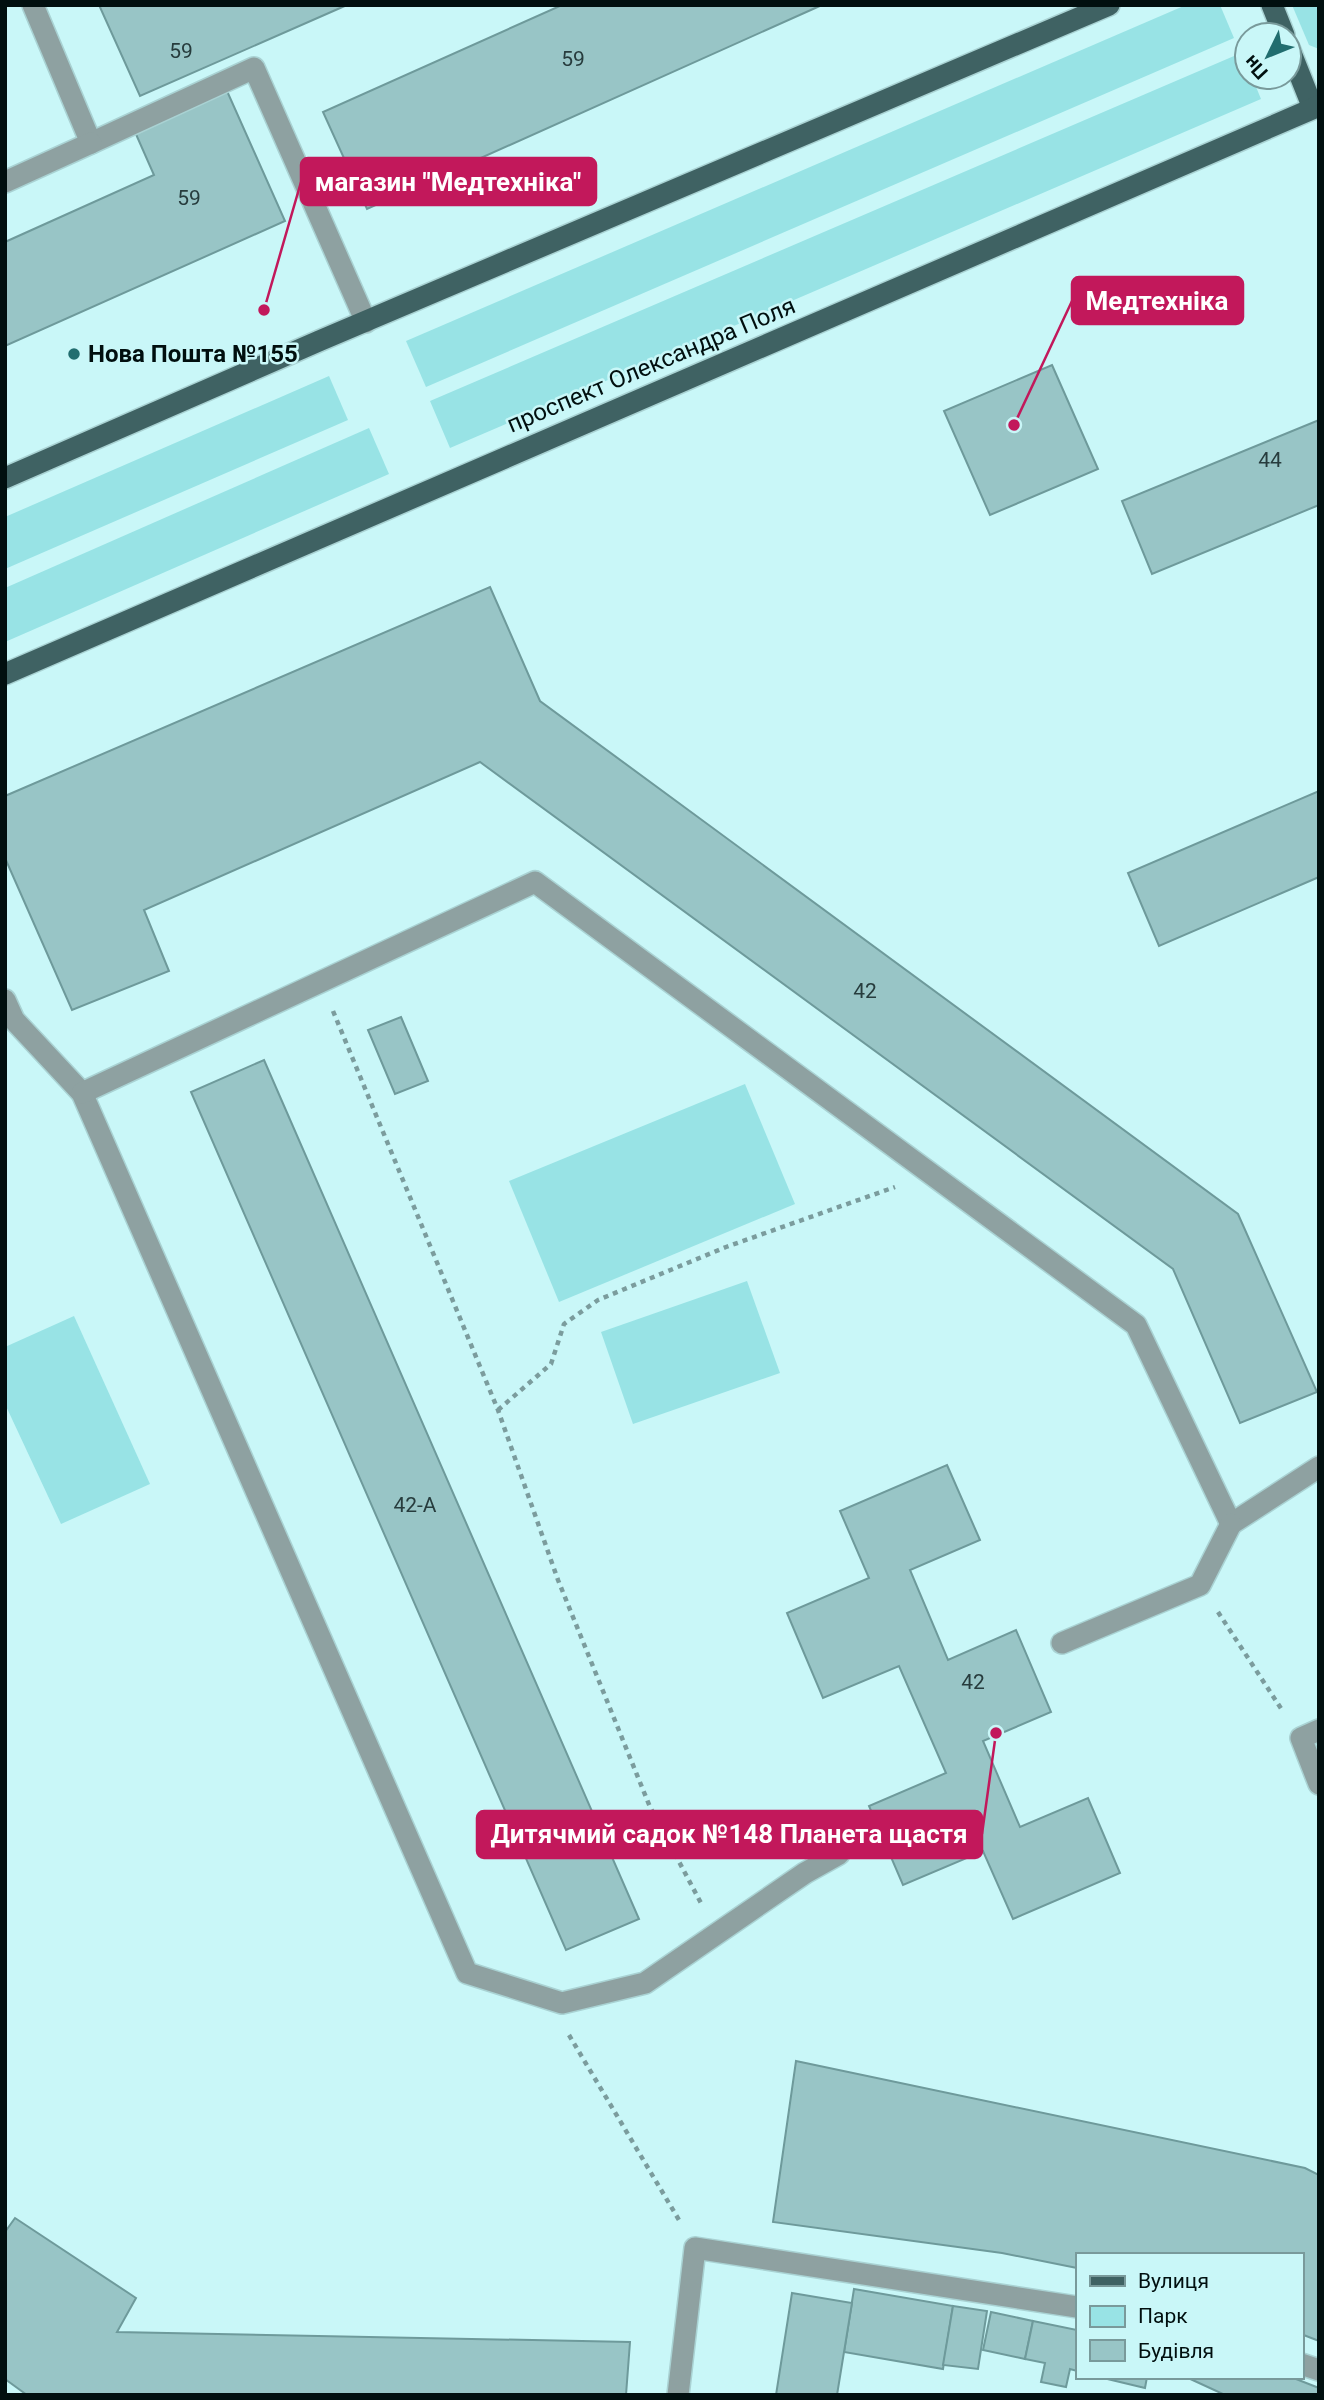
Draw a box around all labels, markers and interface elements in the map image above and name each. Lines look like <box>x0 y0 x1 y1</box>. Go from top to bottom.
north arrow <box>1233 21 1303 91</box>
house number: 59 <box>169 39 193 63</box>
house number: 59 <box>561 47 585 71</box>
text: Пн <box>1239 51 1273 84</box>
callout: магазин "Медтехніка" <box>301 158 596 205</box>
text: магазин "Медтехніка" <box>315 167 581 197</box>
house number: 59 <box>177 186 201 210</box>
callout: Медтехніка <box>1072 277 1243 324</box>
text: Медтехніка <box>1086 286 1228 316</box>
street label: проспект Олександра Поля <box>503 291 799 439</box>
place label: Нова Пошта №155 <box>88 340 298 368</box>
marker: Нова Пошта №155 <box>66 346 82 362</box>
house number: 44 <box>1258 448 1282 472</box>
house number: 42 <box>853 979 877 1003</box>
house number: 42-А <box>393 1493 437 1517</box>
house number: 42 <box>961 1670 985 1694</box>
callout: Дитячмий садок №148 Планета щастя <box>477 1811 982 1858</box>
text: Дитячмий садок №148 Планета щастя <box>491 1819 968 1849</box>
legend <box>1076 2253 1303 2379</box>
text: Вулиця <box>1138 2269 1209 2293</box>
text: Парк <box>1138 2304 1188 2328</box>
text: Будівля <box>1138 2339 1214 2363</box>

